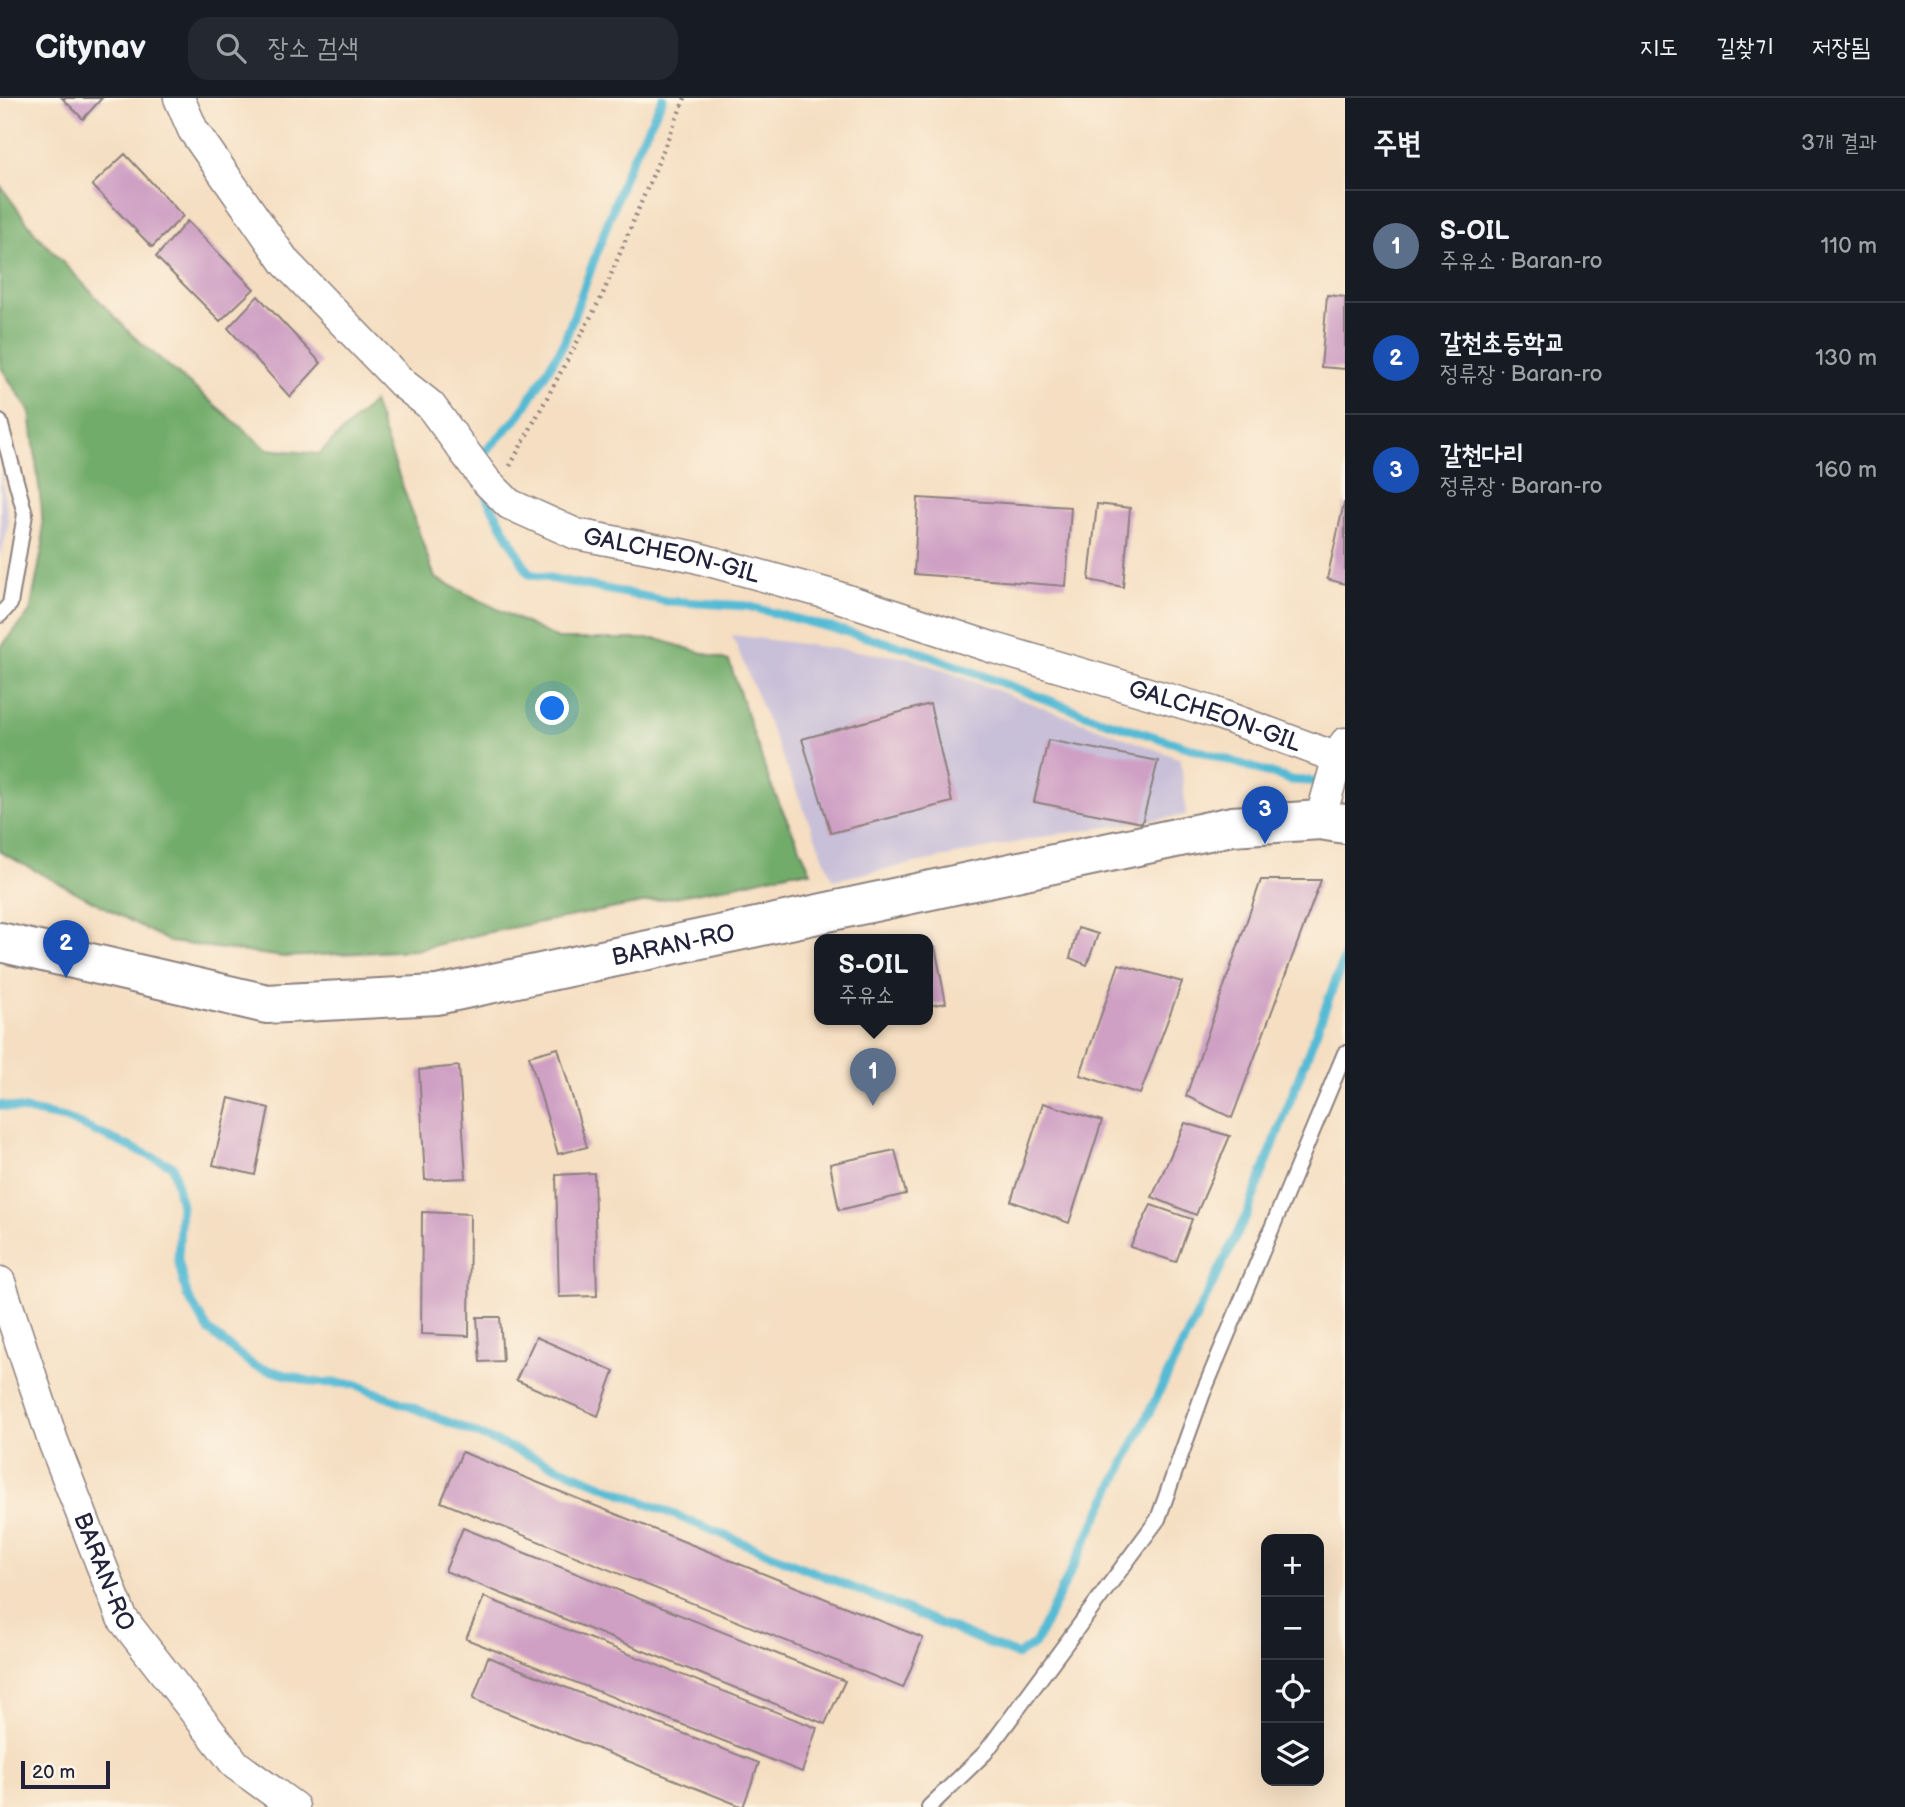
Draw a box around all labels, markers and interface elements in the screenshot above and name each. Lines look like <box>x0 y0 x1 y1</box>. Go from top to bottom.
search box <box>188 17 678 80</box>
text: Citynav <box>35 28 146 68</box>
icon: search <box>212 29 250 67</box>
text: 장소 검색 <box>268 33 358 64</box>
text: 지도 <box>1640 33 1678 62</box>
text: 길찾기 <box>1716 33 1774 62</box>
text: 저장됨 <box>1812 33 1870 62</box>
text: 주변 <box>1373 126 1421 162</box>
text: 3개 결과 <box>1801 129 1877 157</box>
text: S-OIL <box>1440 216 1509 247</box>
text: 1 <box>1391 232 1401 260</box>
text: 110 m <box>1820 232 1877 260</box>
text: 주유소 · Baran-ro <box>1440 247 1602 275</box>
text: 갈천초등학교 <box>1440 328 1566 359</box>
text: 2 <box>1389 344 1403 372</box>
text: 130 m <box>1815 344 1877 372</box>
text: 정류장 · Baran-ro <box>1440 360 1602 388</box>
text: 갈천다리 <box>1440 440 1524 471</box>
text: 3 <box>1389 456 1403 484</box>
text: 160 m <box>1815 456 1877 484</box>
text: 정류장 · Baran-ro <box>1440 472 1602 500</box>
street label: GALCHEON-GIL <box>581 522 763 589</box>
street label: GALCHEON-GIL <box>1125 674 1305 758</box>
your location <box>535 691 569 725</box>
pin: 3 <box>1242 786 1288 844</box>
street label: BARAN-RO <box>609 918 738 972</box>
pin: 2 <box>43 920 89 978</box>
popup <box>814 934 933 1025</box>
text: S-OIL <box>839 950 908 981</box>
text: 주유소 <box>839 981 894 1009</box>
pin: 1 <box>850 1048 896 1106</box>
street label: BARAN-RO <box>67 1508 141 1637</box>
map controls <box>1261 1534 1324 1786</box>
button: + <box>1261 1534 1324 1597</box>
button: − <box>1261 1597 1324 1660</box>
button: locate <box>1261 1660 1324 1723</box>
button: layers <box>1261 1723 1324 1786</box>
scale bar <box>21 1758 110 1790</box>
text: 20 m <box>32 1761 75 1784</box>

